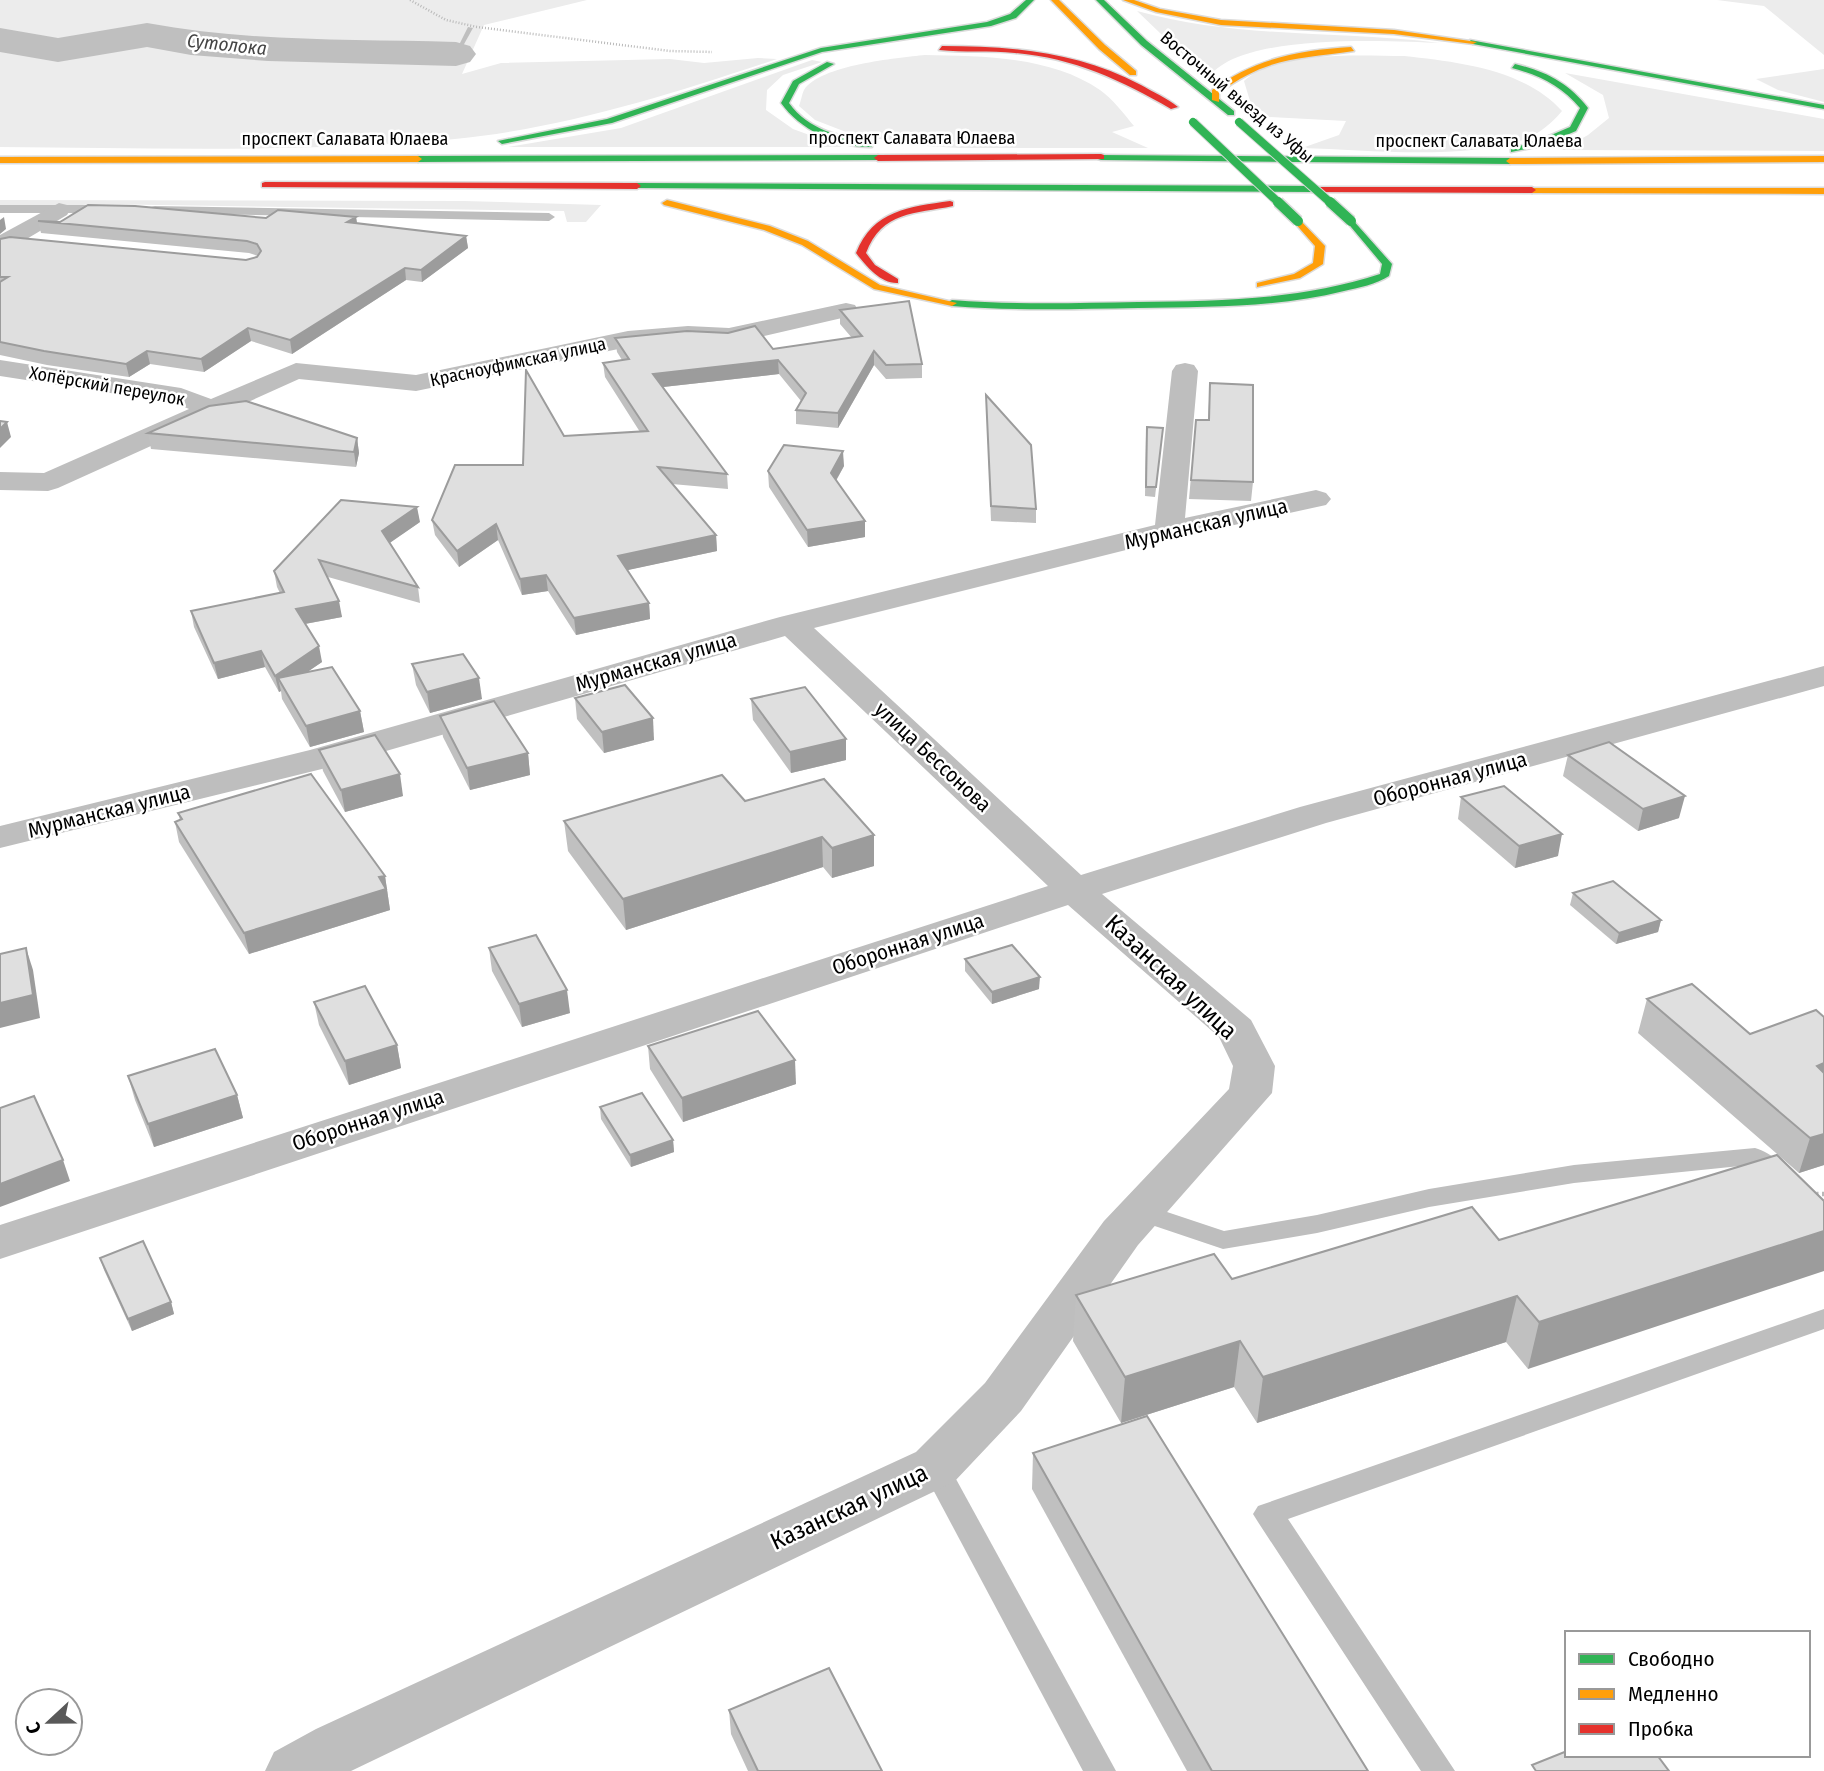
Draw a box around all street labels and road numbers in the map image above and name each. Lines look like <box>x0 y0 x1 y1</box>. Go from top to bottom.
street label: Восточный выезд из Уфы <box>1156 26 1318 168</box>
street label: проспект Салавата Юлаева <box>809 127 1016 149</box>
street label: проспект Салавата Юлаева <box>242 128 449 150</box>
street label: проспект Салавата Юлаева <box>1376 130 1583 152</box>
street label: Красноуфимская улица <box>428 333 608 391</box>
street label: Хопёрский переулок <box>28 361 187 411</box>
street label: Мурманская улица <box>1122 493 1290 555</box>
street label: Мурманская улица <box>572 627 740 697</box>
street label: улица Бессонова <box>869 696 997 818</box>
street label: Оборонная улица <box>1370 746 1530 812</box>
street label: Мурманская улица <box>25 778 193 844</box>
street label: Оборонная улица <box>829 907 987 981</box>
street label: Казанская улица <box>1099 909 1243 1045</box>
street label: Оборонная улица <box>289 1083 447 1157</box>
street label: Казанская улица <box>766 1458 932 1556</box>

